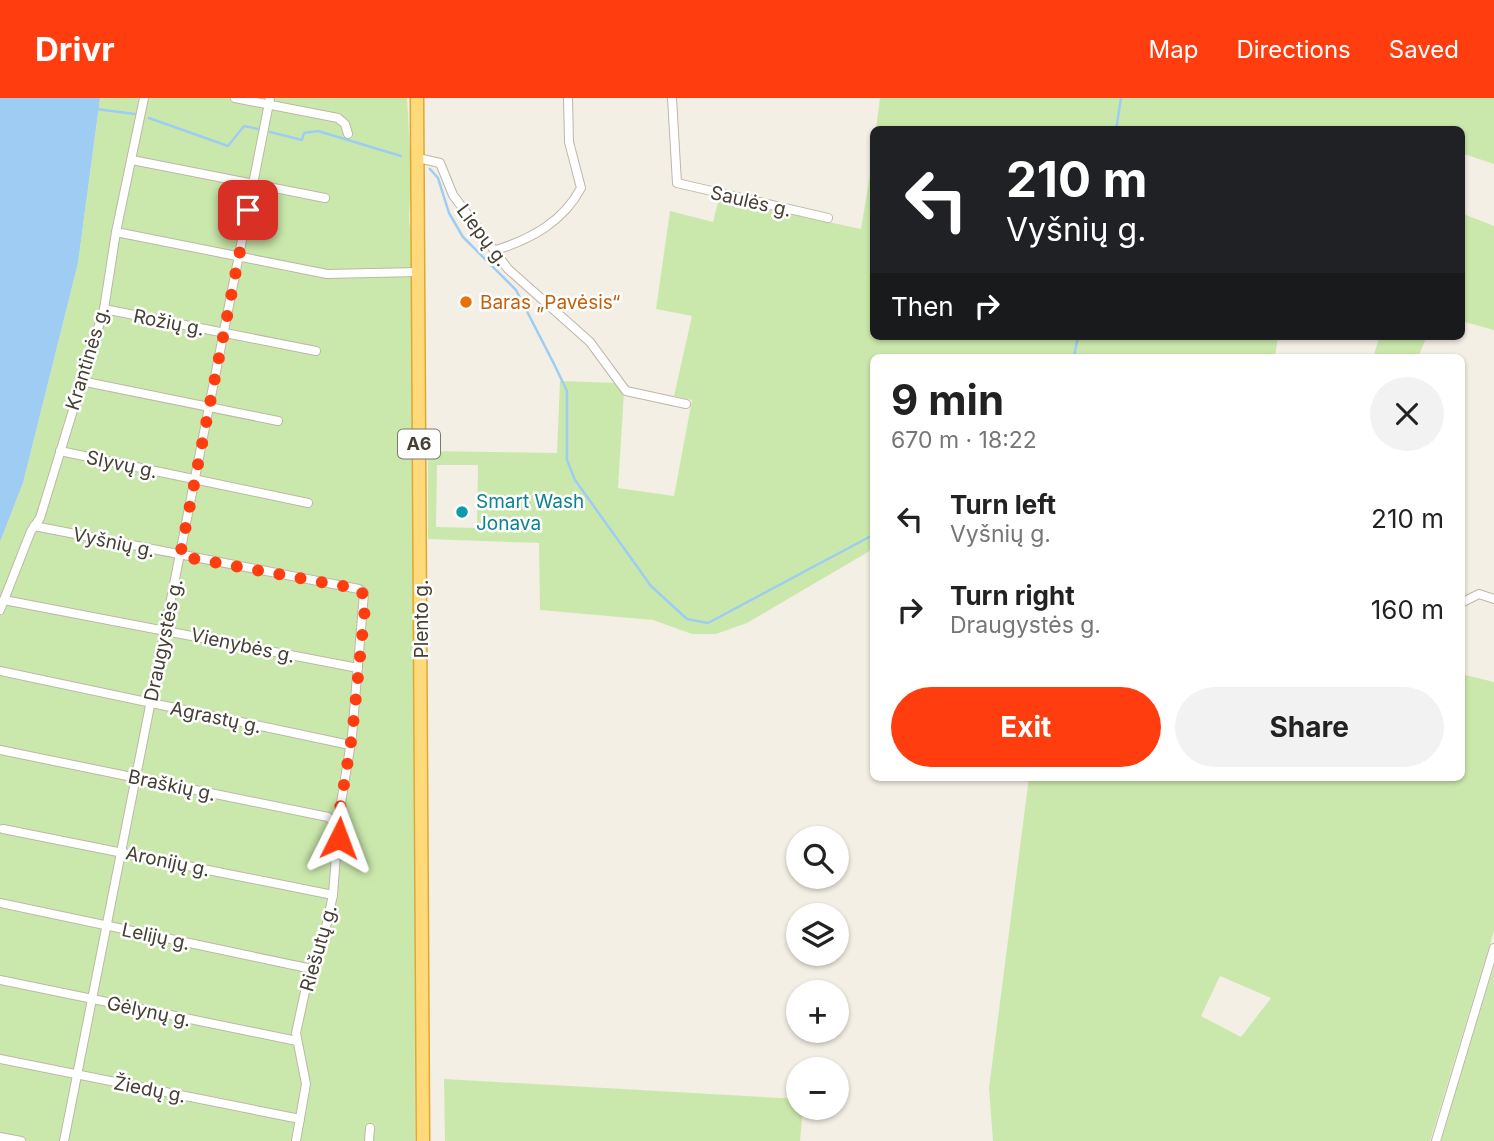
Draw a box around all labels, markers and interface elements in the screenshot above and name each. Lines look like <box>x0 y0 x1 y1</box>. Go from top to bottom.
text: Drivr <box>35 29 115 69</box>
text: Map <box>1149 35 1198 64</box>
text: Directions <box>1236 35 1351 64</box>
text: Saved <box>1389 35 1459 64</box>
text: 210 m <box>1006 150 1147 209</box>
icon: left <box>891 154 982 245</box>
pin <box>218 180 278 240</box>
street label: Saulės g. <box>708 181 794 222</box>
icon: arrive <box>229 191 267 229</box>
street label: Liepų g. <box>452 200 513 271</box>
text: Vyšnių g. <box>1006 210 1146 249</box>
icon: right <box>968 287 1006 325</box>
place label: Baras „Pavėsis“ <box>480 291 620 314</box>
text: Then <box>891 291 954 322</box>
marker: Baras „Pavėsis“ <box>458 294 474 310</box>
street label: Krantinės g. <box>61 303 114 413</box>
street label: Rožių g. <box>131 304 206 341</box>
text: 9 min <box>891 374 1004 425</box>
button: close <box>1370 377 1444 451</box>
text: 670 m · 18:22 <box>891 426 1037 454</box>
road number: A6 <box>398 430 440 458</box>
street label: Slyvų g. <box>84 446 159 483</box>
text: Turn left <box>950 489 1056 520</box>
place label: Smart Wash Jonava <box>476 490 584 535</box>
icon: left <box>891 500 929 538</box>
text: 210 m <box>1371 503 1444 534</box>
marker: Smart Wash Jonava <box>454 504 470 520</box>
text: Vyšnių g. <box>950 520 1051 548</box>
street label: Vyšnių g. <box>71 523 157 562</box>
street label: Draugystės g. <box>139 577 188 703</box>
street label: Plento g. <box>410 580 433 658</box>
text: Turn right <box>950 580 1075 611</box>
icon: right <box>891 591 929 629</box>
text: 160 m <box>1371 594 1444 625</box>
text: Draugystės g. <box>950 611 1101 639</box>
street label: Vienybės g. <box>189 623 297 668</box>
button: Exit <box>891 687 1161 767</box>
button: Share <box>1175 687 1444 767</box>
street label: Agrastų g. <box>168 697 264 738</box>
street label: Braškių g. <box>126 765 218 806</box>
position arrow <box>302 801 376 875</box>
map controls <box>786 826 849 1120</box>
button: search <box>786 826 849 889</box>
street label: Aronijų g. <box>124 841 212 882</box>
street label: Riešutų g. <box>295 902 342 994</box>
button: layers <box>786 903 849 966</box>
street label: Lelijų g. <box>120 918 192 955</box>
button: + <box>786 980 849 1043</box>
street label: Gėlynų g. <box>105 991 193 1032</box>
button: − <box>786 1057 849 1120</box>
street label: Žiedų g. <box>112 1071 188 1108</box>

